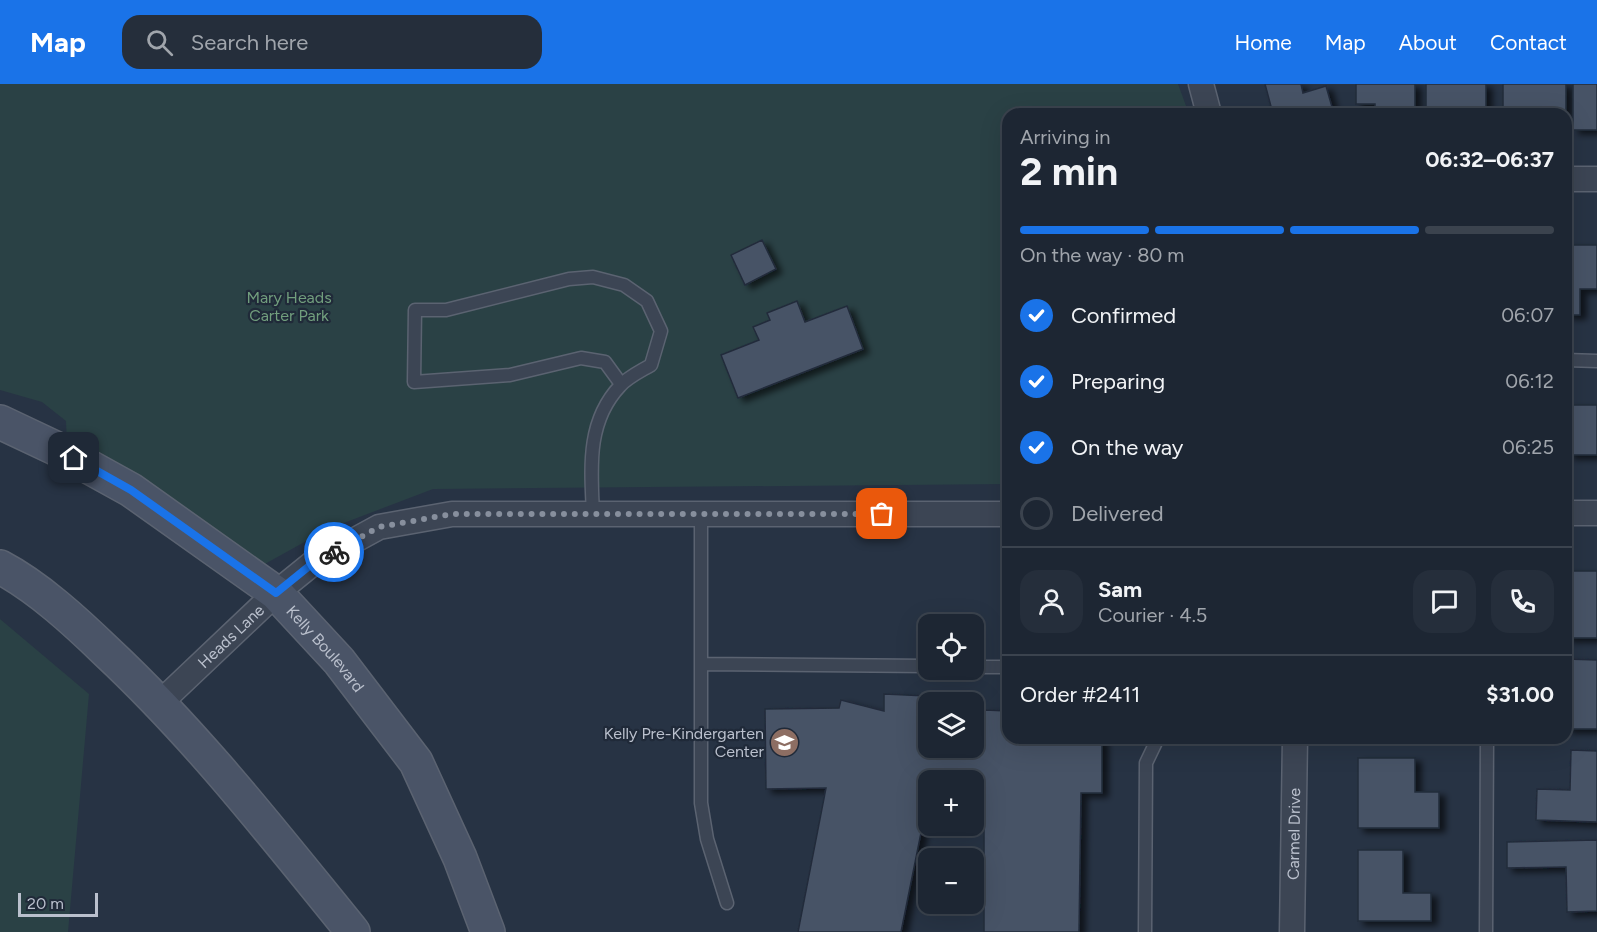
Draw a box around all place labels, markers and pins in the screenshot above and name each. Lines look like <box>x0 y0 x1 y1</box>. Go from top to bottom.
pin <box>48 432 99 483</box>
pin <box>856 488 907 539</box>
place label: Kelly Pre-Kindergarten Center <box>604 724 765 761</box>
school or university icon: Kelly Pre-Kindergarten Center <box>769 726 801 758</box>

